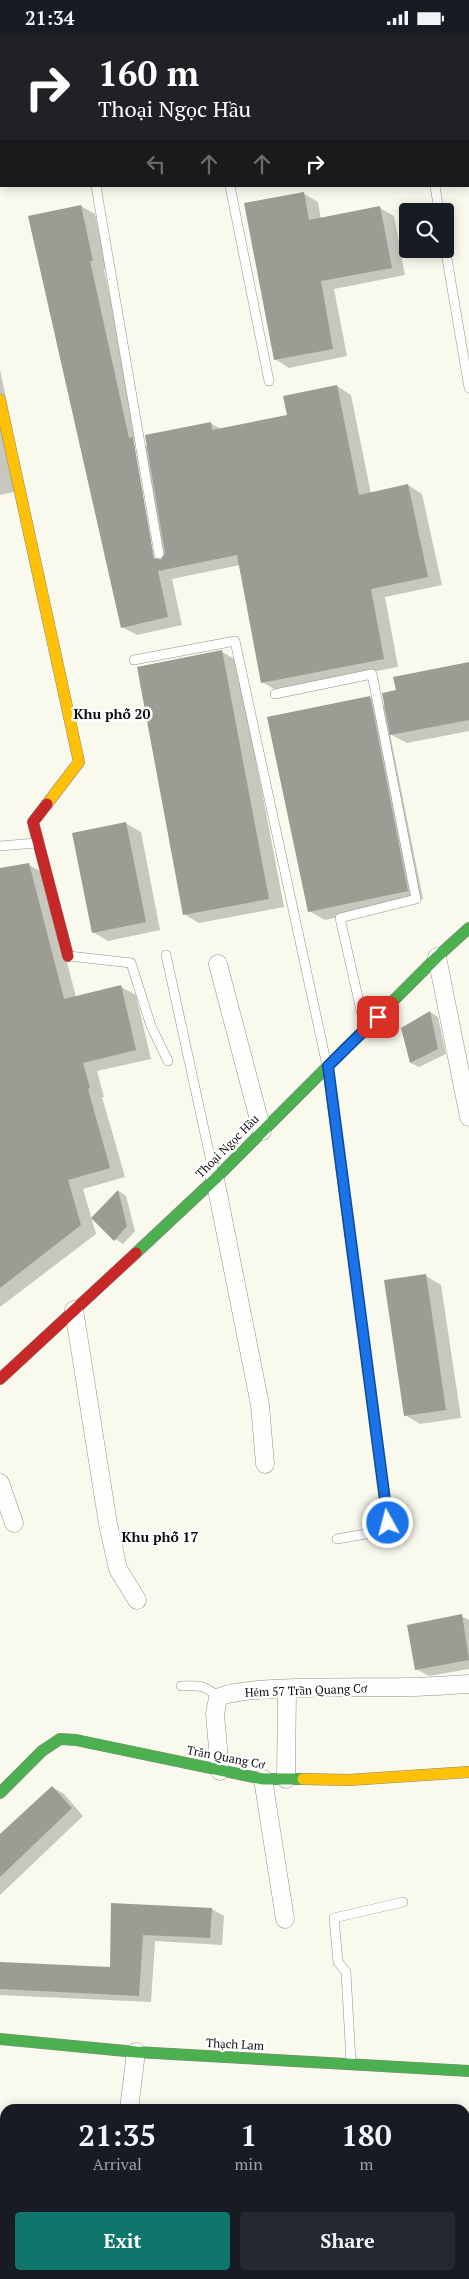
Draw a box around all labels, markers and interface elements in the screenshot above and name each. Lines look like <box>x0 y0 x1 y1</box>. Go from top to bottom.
text: 21:34 <box>25 5 74 30</box>
text: 160 m <box>98 50 199 96</box>
icon: right <box>15 55 80 120</box>
text: Thoại Ngọc Hầu <box>98 94 251 123</box>
icon: left <box>142 150 170 178</box>
icon: ahead <box>195 150 223 178</box>
icon: ahead <box>248 150 276 178</box>
icon: right <box>301 150 329 178</box>
map controls <box>399 203 454 258</box>
button: search <box>399 203 454 258</box>
district label: Khu phố 20 <box>74 704 150 723</box>
pin <box>357 996 399 1038</box>
icon: arrive <box>364 1003 392 1031</box>
street label: Thoại Ngọc Hầu <box>192 1111 262 1181</box>
position arrow <box>361 1496 413 1548</box>
district label: Khu phố 17 <box>122 1527 198 1546</box>
street label: Hẻm 57 Trần Quang Cơ <box>245 1680 368 1700</box>
street label: Trần Quang Cơ <box>186 1742 267 1772</box>
street label: Thạch Lam <box>205 2035 265 2053</box>
text: 21:35 <box>78 2115 156 2155</box>
text: 1 <box>240 2115 257 2155</box>
text: 180 <box>341 2115 392 2155</box>
text: Arrival <box>93 2153 142 2175</box>
text: min <box>235 2153 263 2175</box>
text: m <box>359 2153 373 2175</box>
button: Exit <box>15 2212 230 2270</box>
button: Share <box>240 2212 455 2270</box>

